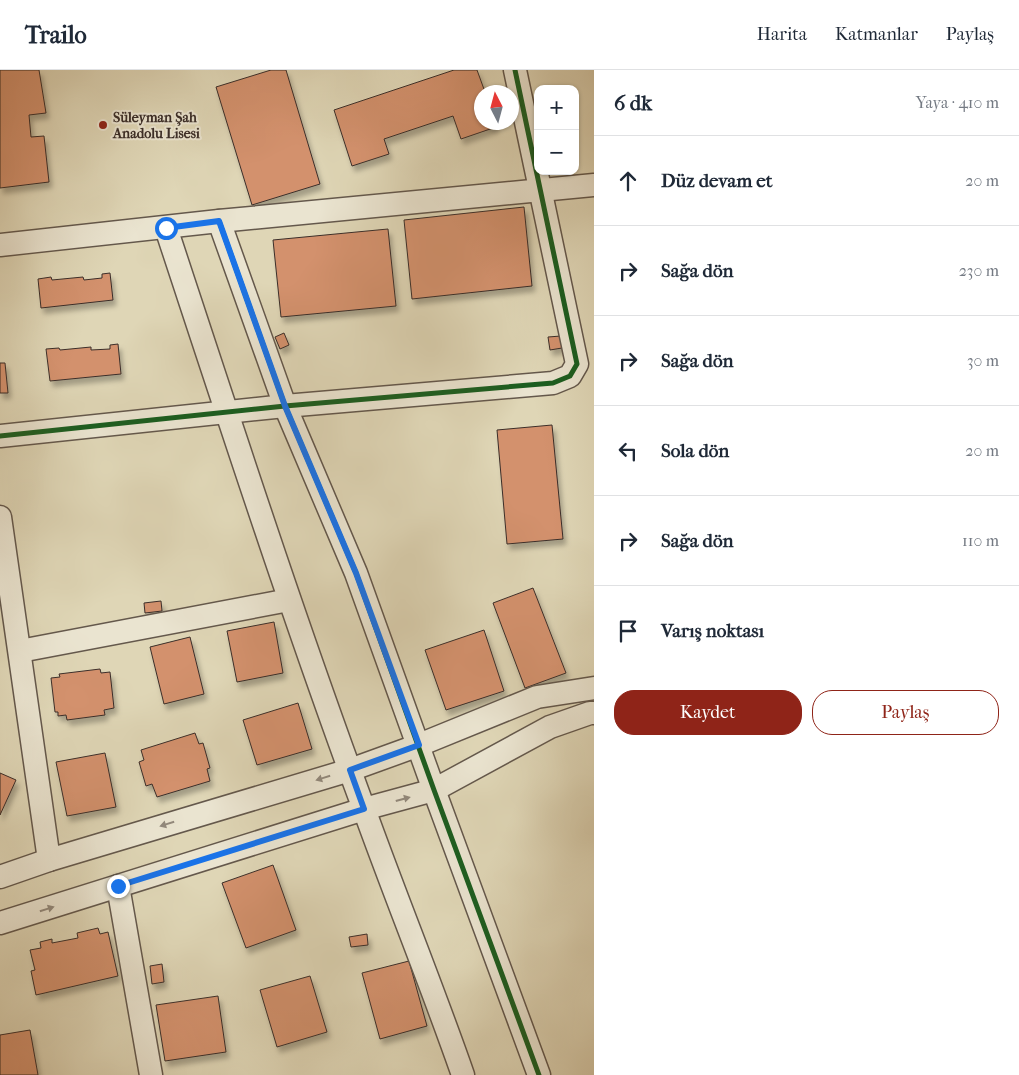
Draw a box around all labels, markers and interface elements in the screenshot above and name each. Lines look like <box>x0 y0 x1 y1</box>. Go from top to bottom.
text: Trailo <box>25 21 87 49</box>
text: Harita <box>757 24 807 45</box>
text: Katmanlar <box>835 24 918 45</box>
text: Paylaş <box>946 24 994 45</box>
north arrow <box>474 85 519 130</box>
map controls <box>534 85 579 175</box>
button: + <box>534 85 579 130</box>
text: 6 dk <box>614 91 652 115</box>
text: Yaya · 410 m <box>916 93 999 112</box>
place label: Süleyman Şah Anadolu Lisesi <box>112 109 201 142</box>
marker: Süleyman Şah Anadolu Lisesi <box>97 119 109 131</box>
button: − <box>534 130 579 175</box>
icon: ahead <box>614 167 642 195</box>
text: Düz devam et <box>661 170 772 192</box>
text: 20 m <box>965 171 999 190</box>
route start <box>155 217 178 240</box>
icon: right <box>614 257 642 285</box>
text: Sağa dön <box>661 260 734 282</box>
text: 230 m <box>959 261 999 280</box>
icon: right <box>614 347 642 375</box>
text: Sağa dön <box>661 350 734 372</box>
text: 30 m <box>967 351 999 370</box>
icon: left <box>614 437 642 465</box>
text: Sola dön <box>661 440 729 462</box>
text: 20 m <box>965 441 999 460</box>
icon: right <box>614 527 642 555</box>
text: Sağa dön <box>661 530 734 552</box>
text: 110 m <box>962 531 999 550</box>
icon: arrive <box>614 617 642 645</box>
text: Varış noktası <box>661 620 764 642</box>
button: Kaydet <box>614 690 802 735</box>
button: Paylaş <box>812 690 999 735</box>
one-way arrow <box>315 774 330 782</box>
one-way arrow <box>395 794 410 802</box>
one-way arrow <box>160 821 175 829</box>
route end <box>107 875 130 898</box>
one-way arrow <box>39 904 54 912</box>

